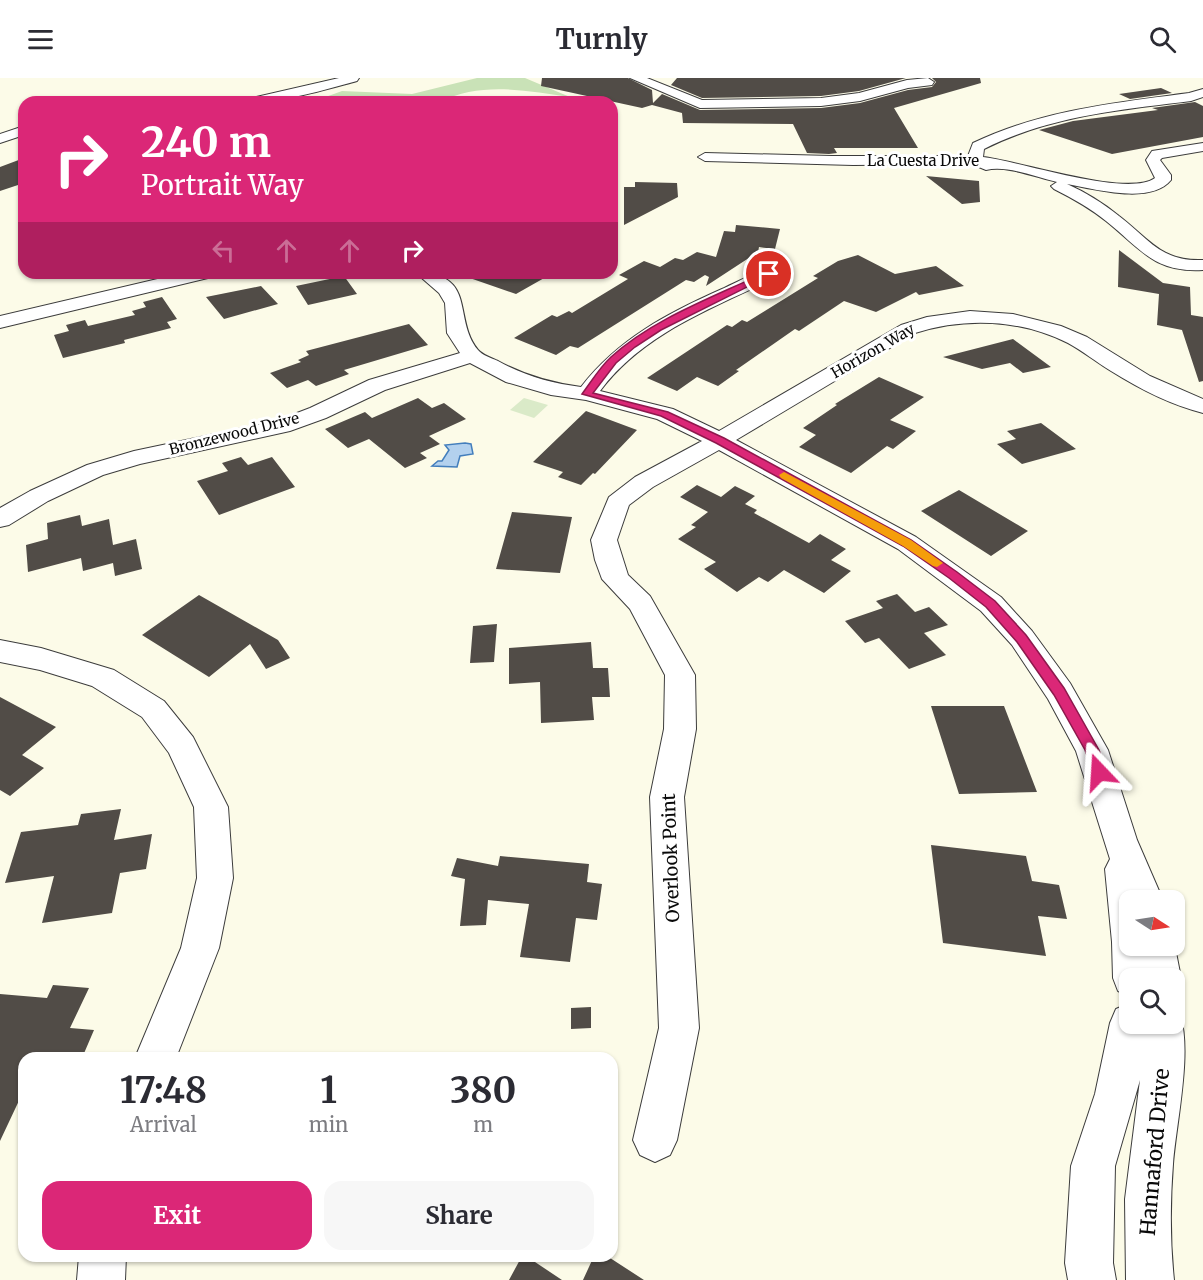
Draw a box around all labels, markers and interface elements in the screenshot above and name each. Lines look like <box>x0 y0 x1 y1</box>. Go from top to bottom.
text: Turnly <box>556 22 647 56</box>
icon: menu <box>24 23 57 56</box>
icon: search <box>1146 23 1179 56</box>
text: 240 m <box>141 116 271 168</box>
icon: right <box>42 120 120 198</box>
street label: La Cuesta Drive <box>867 151 979 170</box>
text: Portrait Way <box>141 168 304 202</box>
icon: left <box>207 234 240 267</box>
icon: ahead <box>270 234 303 267</box>
icon: ahead <box>333 234 366 267</box>
icon: right <box>396 234 429 267</box>
pin <box>743 248 794 299</box>
icon: arrive <box>752 257 785 290</box>
street label: Horizon Way <box>828 319 918 382</box>
street label: Bronzewood Drive <box>167 408 301 459</box>
position arrow <box>1067 740 1131 804</box>
street label: Overlook Point <box>657 793 684 923</box>
north arrow <box>1119 890 1185 956</box>
map controls <box>1119 890 1185 1034</box>
button: search <box>1119 968 1185 1034</box>
street label: Hannaford Drive <box>1134 1067 1175 1237</box>
text: 17:48 <box>120 1068 207 1113</box>
text: 1 <box>320 1068 337 1113</box>
text: 380 <box>450 1068 516 1113</box>
text: Arrival <box>130 1112 197 1137</box>
text: min <box>309 1112 348 1137</box>
text: m <box>473 1112 493 1137</box>
button: Exit <box>42 1181 312 1250</box>
button: Share <box>324 1181 594 1250</box>

